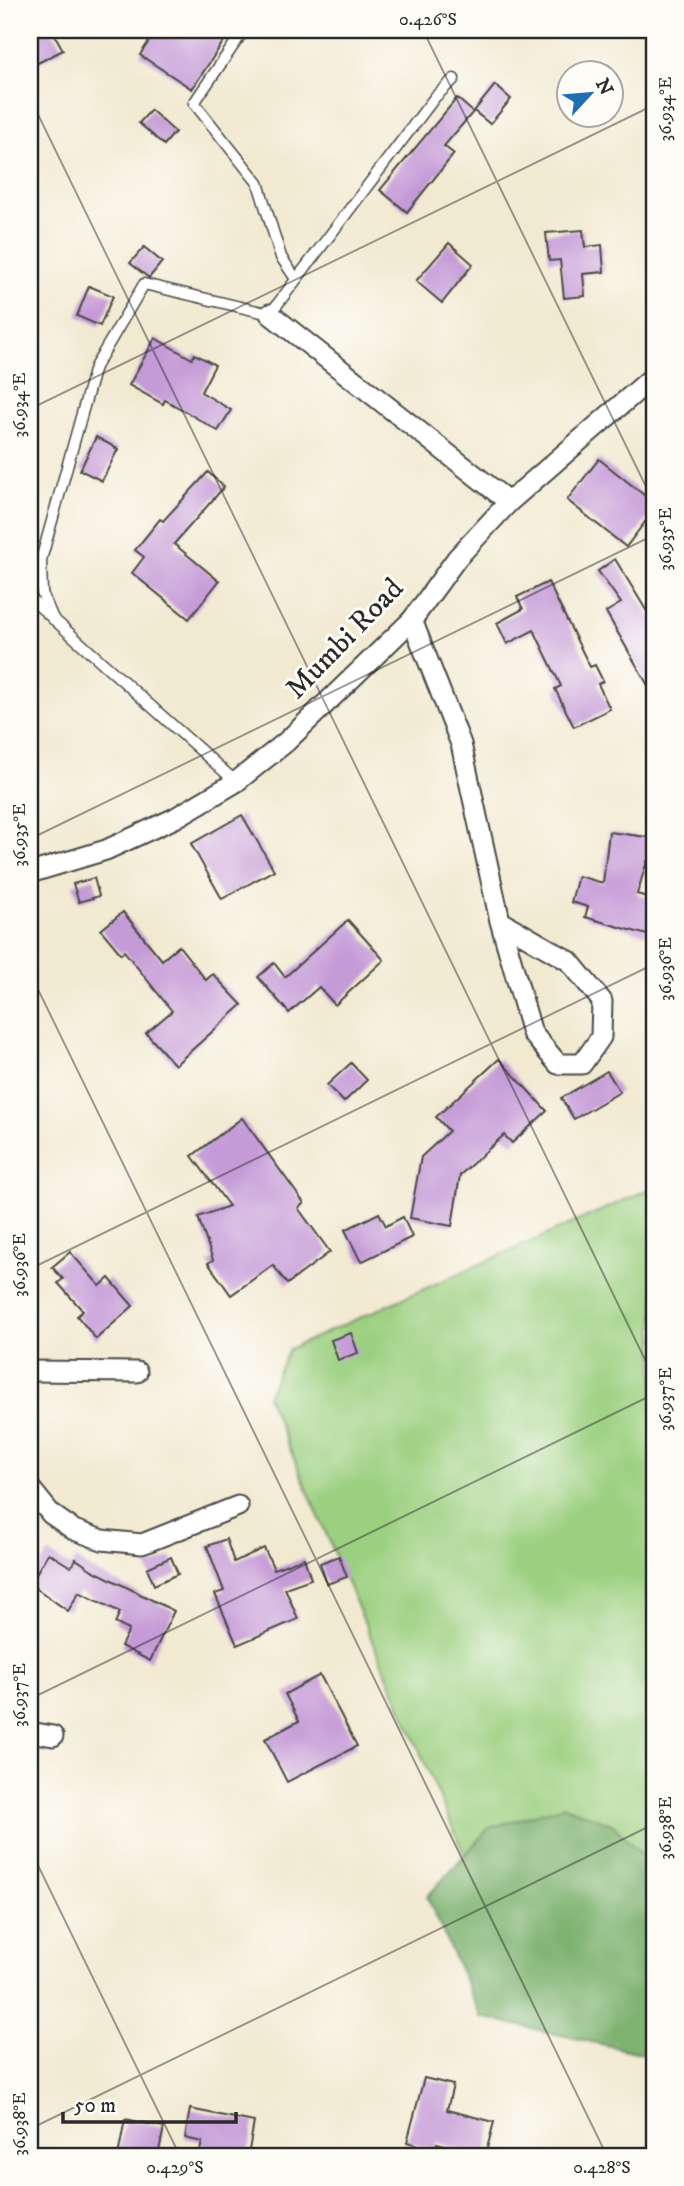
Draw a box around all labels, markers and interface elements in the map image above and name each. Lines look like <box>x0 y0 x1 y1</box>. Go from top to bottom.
text: 0.426°S <box>399 9 457 31</box>
north arrow <box>554 60 624 130</box>
text: N <box>590 75 618 100</box>
text: 36.934°E <box>655 76 677 141</box>
text: 36.934°E <box>9 372 31 437</box>
text: 36.935°E <box>655 507 677 571</box>
street label: Mumbi Road <box>278 571 412 707</box>
text: 36.935°E <box>9 803 31 867</box>
text: 36.936°E <box>655 937 677 1001</box>
text: 36.936°E <box>9 1233 31 1297</box>
text: 36.937°E <box>655 1367 677 1431</box>
text: 36.937°E <box>9 1663 31 1727</box>
text: 36.938°E <box>655 1796 677 1860</box>
scale bar <box>63 2081 236 2125</box>
text: 36.938°E <box>9 2092 31 2156</box>
text: 50 m <box>74 2093 116 2119</box>
text: 0.429°S <box>146 2157 204 2179</box>
text: 0.428°S <box>573 2157 631 2179</box>

